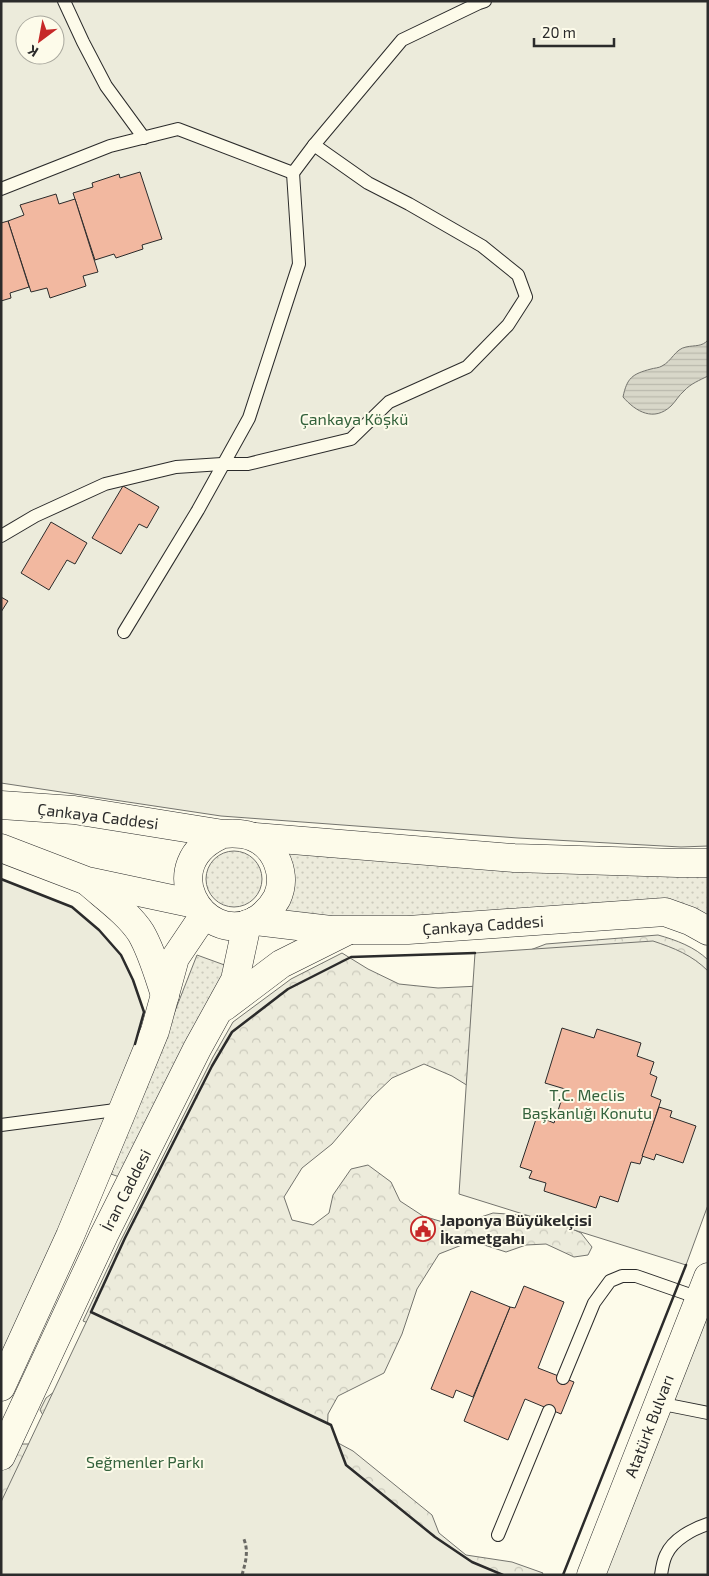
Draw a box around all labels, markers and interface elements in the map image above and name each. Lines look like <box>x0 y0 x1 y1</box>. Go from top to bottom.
north arrow <box>15 15 65 65</box>
scale bar <box>534 15 614 47</box>
text: 20 m <box>542 23 576 41</box>
text: K <box>24 42 41 61</box>
park label: Çankaya Köşkü <box>300 409 408 429</box>
street label: Çankaya Caddesi <box>36 799 160 833</box>
street label: Çankaya Caddesi <box>422 911 544 939</box>
park label: T.C. Meclis Başkanlığı Konutu <box>522 1085 652 1123</box>
street label: İran Caddesi <box>97 1146 154 1234</box>
place label: Japonya Büyükelçisi İkametgahı <box>440 1210 592 1247</box>
public building icon: Japonya Büyükelçisi İkametgahı <box>410 1216 436 1242</box>
street label: Atatürk Bulvarı <box>620 1372 677 1480</box>
park label: Seğmenler Parkı <box>86 1452 204 1471</box>

